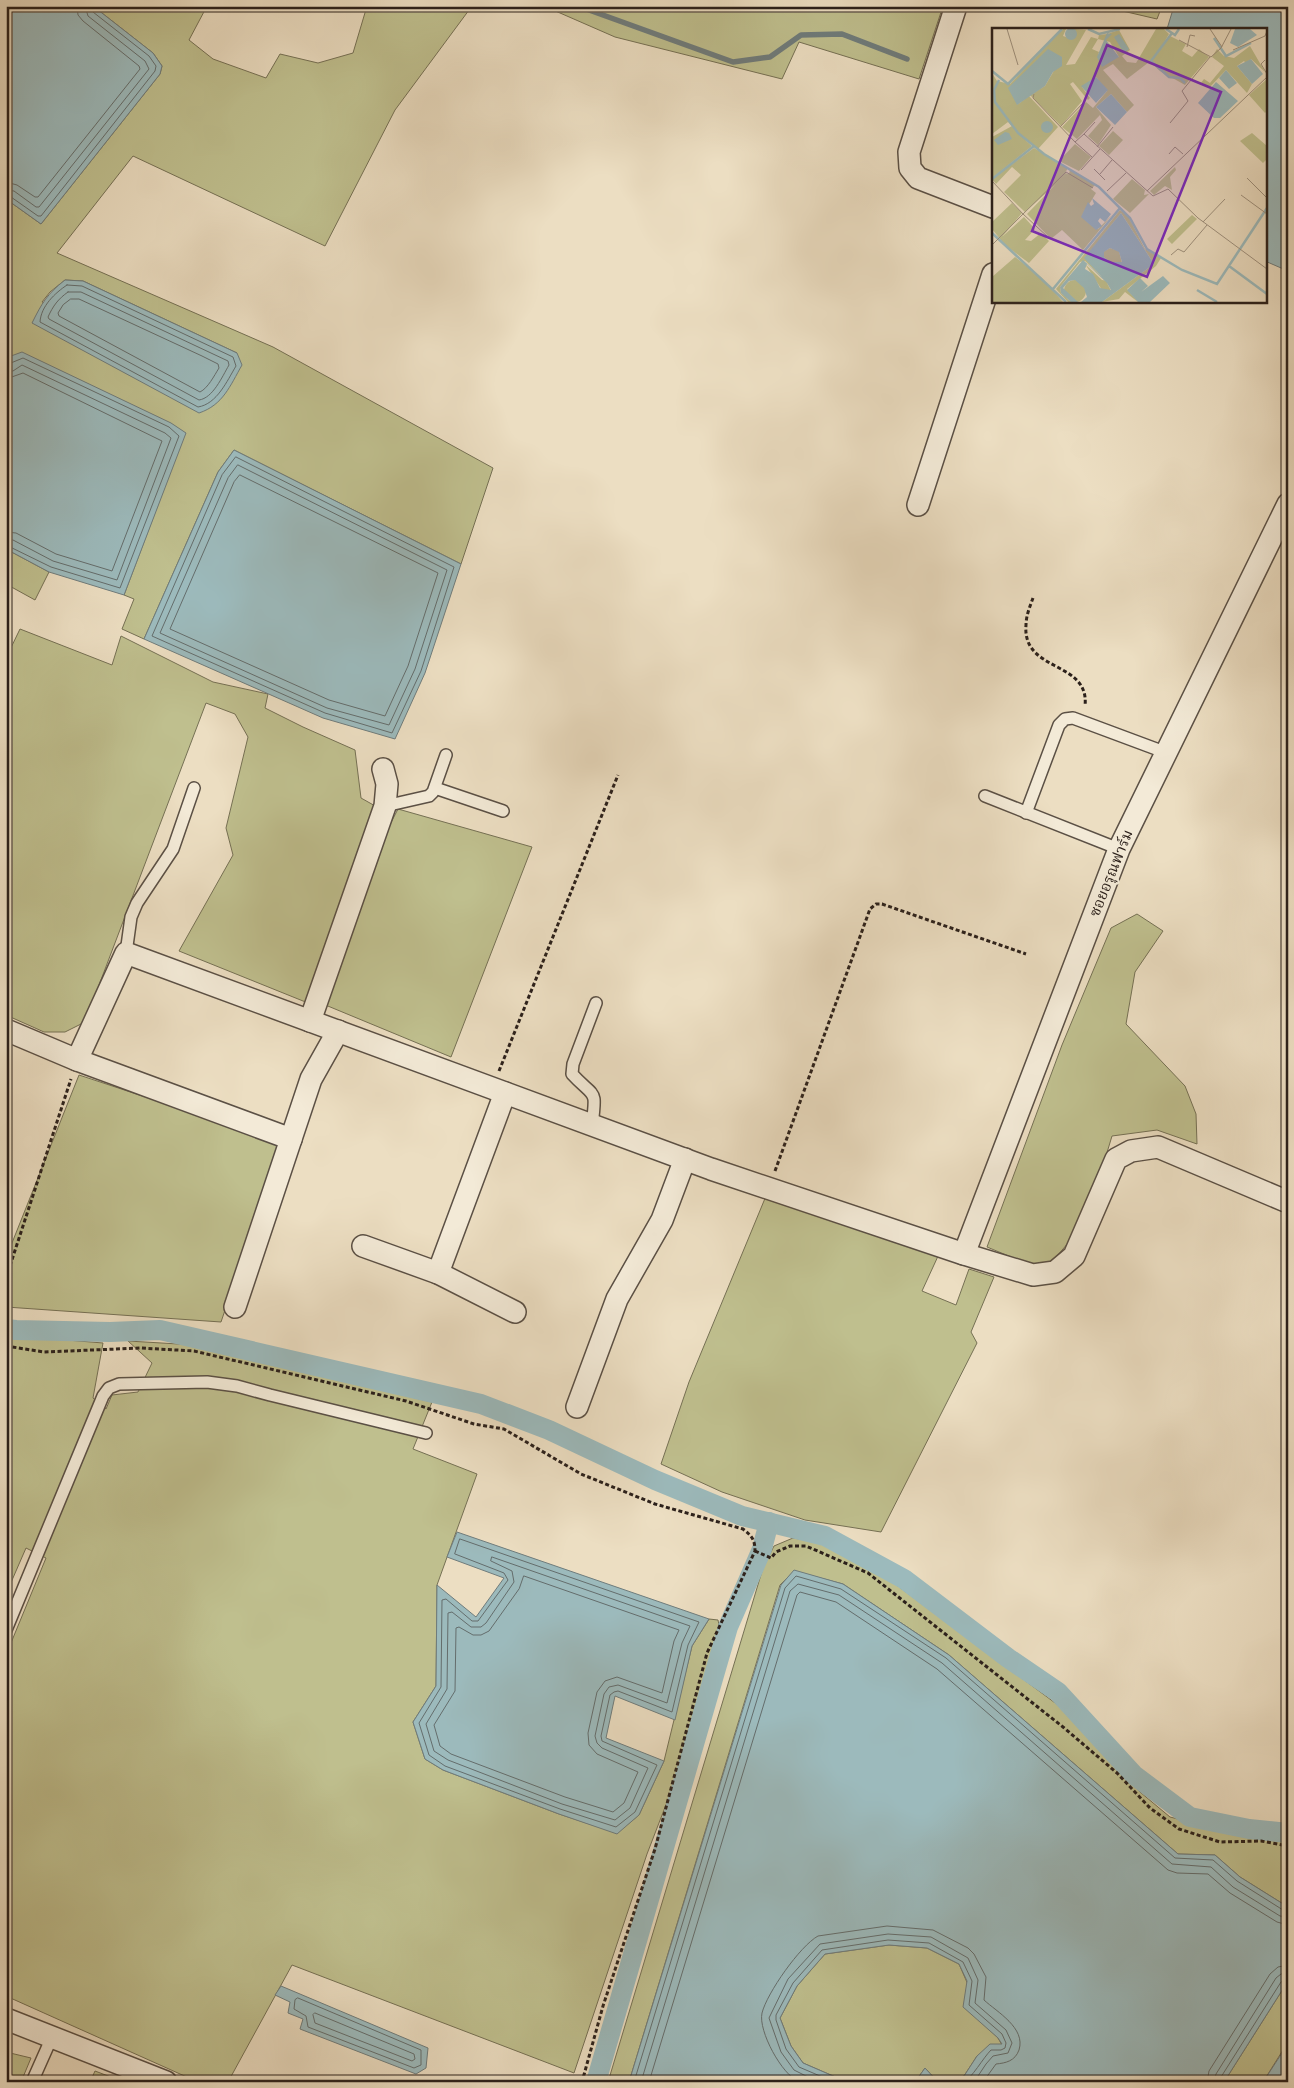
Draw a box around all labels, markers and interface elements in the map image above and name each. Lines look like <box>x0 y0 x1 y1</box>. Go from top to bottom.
inset map <box>992 28 1266 302</box>
street label: ซอยอรุณฟาร์ม <box>1084 826 1139 920</box>

